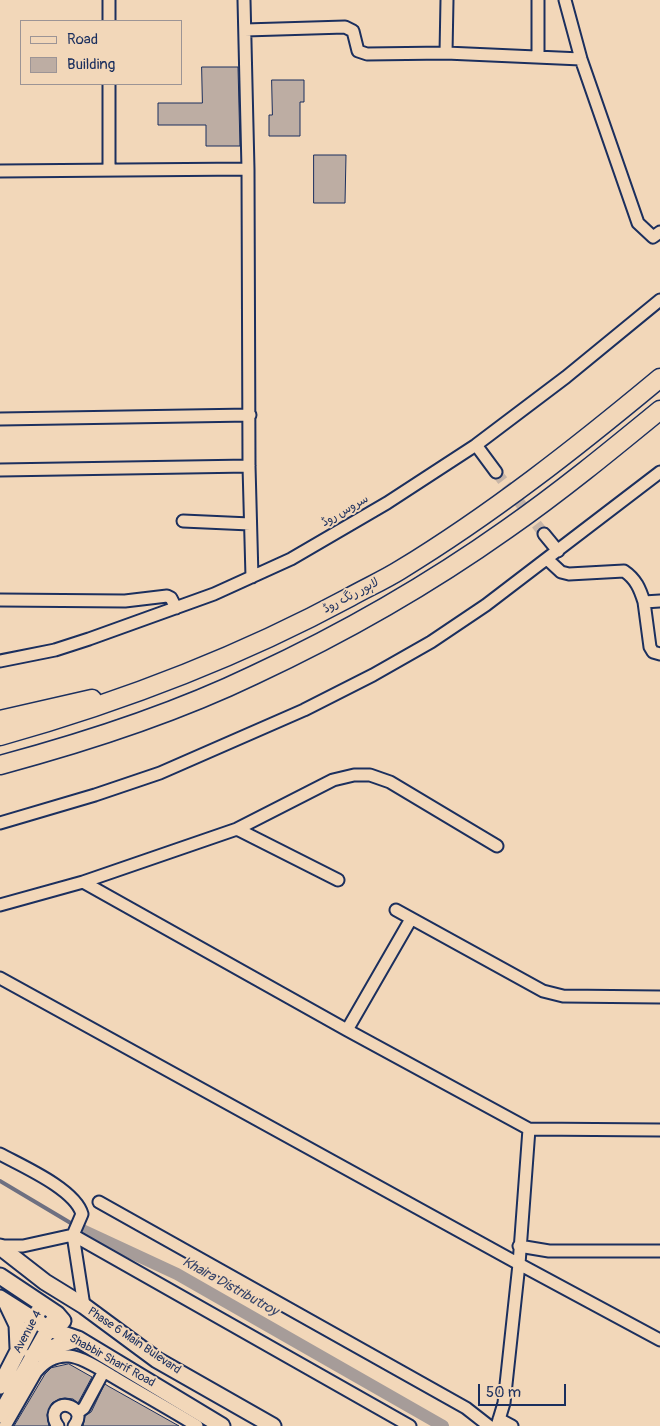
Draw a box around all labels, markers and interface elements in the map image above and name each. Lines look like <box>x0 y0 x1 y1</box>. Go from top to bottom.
legend <box>20 20 182 85</box>
text: Road <box>67 30 98 49</box>
text: Building <box>67 55 115 74</box>
street label: سروس روڈ <box>319 492 371 530</box>
street label: لاہور رنگ روڈ <box>321 575 381 617</box>
water label: Khaira Distributroy <box>179 1254 281 1320</box>
street label: Phase 6 Main Bulevard <box>85 1304 183 1378</box>
street label: Avenue 4 <box>11 1308 45 1356</box>
street label: Shabbir Sharif Road <box>67 1331 157 1391</box>
scale bar <box>480 1374 568 1406</box>
text: 50 m <box>486 1383 521 1402</box>

